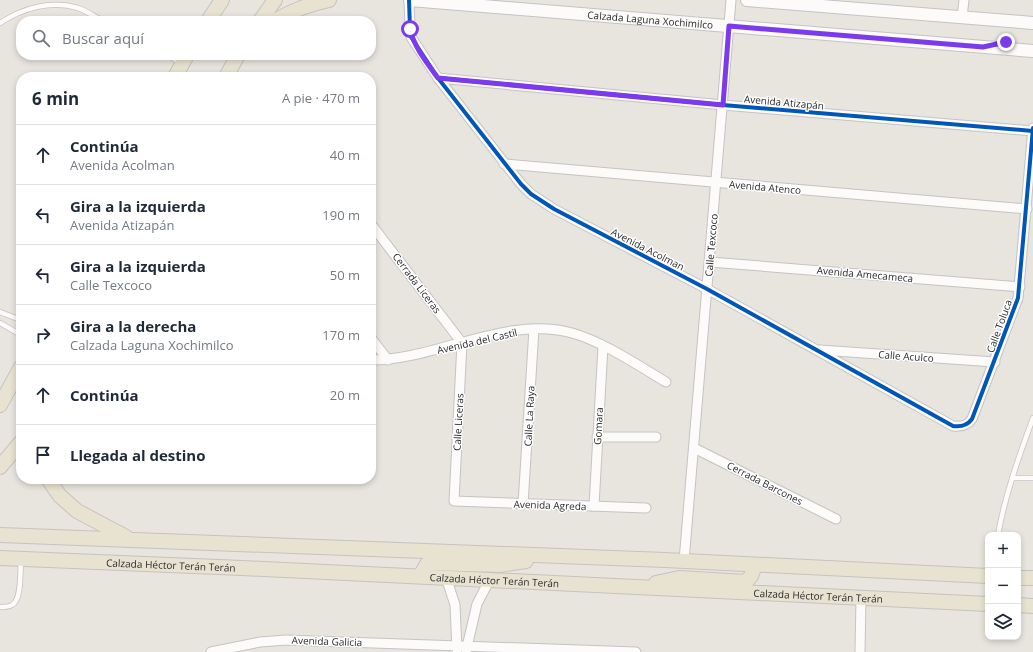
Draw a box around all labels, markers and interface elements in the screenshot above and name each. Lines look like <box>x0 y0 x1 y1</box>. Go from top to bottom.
street label: Calzada Laguna Xochimilco <box>587 8 714 32</box>
search box <box>16 16 376 60</box>
route start <box>401 20 419 38</box>
icon: search <box>30 27 52 49</box>
text: Buscar aquí <box>62 28 144 48</box>
route end <box>997 33 1015 51</box>
text: 6 min <box>32 87 79 110</box>
text: A pie · 470 m <box>282 89 360 107</box>
street label: Avenida Atizapán <box>743 92 825 112</box>
text: Continúa <box>70 136 139 156</box>
icon: ahead <box>32 144 54 166</box>
text: 40 m <box>330 146 360 164</box>
text: Avenida Acolman <box>70 156 175 174</box>
street label: Avenida Atenco <box>728 177 802 197</box>
text: Gira a la izquierda <box>70 196 206 216</box>
icon: left <box>32 204 54 226</box>
text: 190 m <box>322 206 360 224</box>
street label: Calle Texcoco <box>701 213 721 277</box>
text: Avenida Atizapán <box>70 216 174 234</box>
street label: Avenida Acolman <box>609 224 687 274</box>
street label: Cerrada Liceras <box>390 250 445 316</box>
text: Gira a la izquierda <box>70 256 206 276</box>
street label: Avenida Amecameca <box>816 263 914 285</box>
icon: left <box>32 264 54 286</box>
text: 50 m <box>330 266 360 284</box>
text: Calle Texcoco <box>70 276 152 294</box>
street label: Calle Toluca <box>983 297 1015 355</box>
text: Gira a la derecha <box>70 316 196 336</box>
icon: right <box>32 324 54 346</box>
street label: Avenida del Castil <box>435 325 519 357</box>
text: 170 m <box>322 326 360 344</box>
text: Calzada Laguna Xochimilco <box>70 336 234 354</box>
street label: Calle Aculco <box>878 347 934 365</box>
icon: ahead <box>32 384 54 406</box>
text: Continúa <box>70 385 139 405</box>
street label: Calle La Raya <box>520 385 538 447</box>
text: 20 m <box>330 386 360 404</box>
street label: Calle Liceras <box>450 393 467 451</box>
street label: Gomara <box>590 407 606 445</box>
icon: arrive <box>32 444 54 466</box>
text: Llegada al destino <box>70 445 205 465</box>
street label: Cerrada Barcones <box>725 458 806 508</box>
street label: Avenida Agreda <box>513 497 587 513</box>
map controls <box>985 532 1021 640</box>
button: + <box>985 532 1021 568</box>
street label: Calzada Héctor Terán Terán <box>106 555 236 575</box>
button: − <box>985 568 1021 604</box>
street label: Calzada Héctor Terán Terán <box>429 570 560 590</box>
street label: Calzada Héctor Terán Terán <box>753 586 883 606</box>
button: layers <box>985 604 1021 640</box>
street label: Avenida Galicia <box>291 633 363 649</box>

